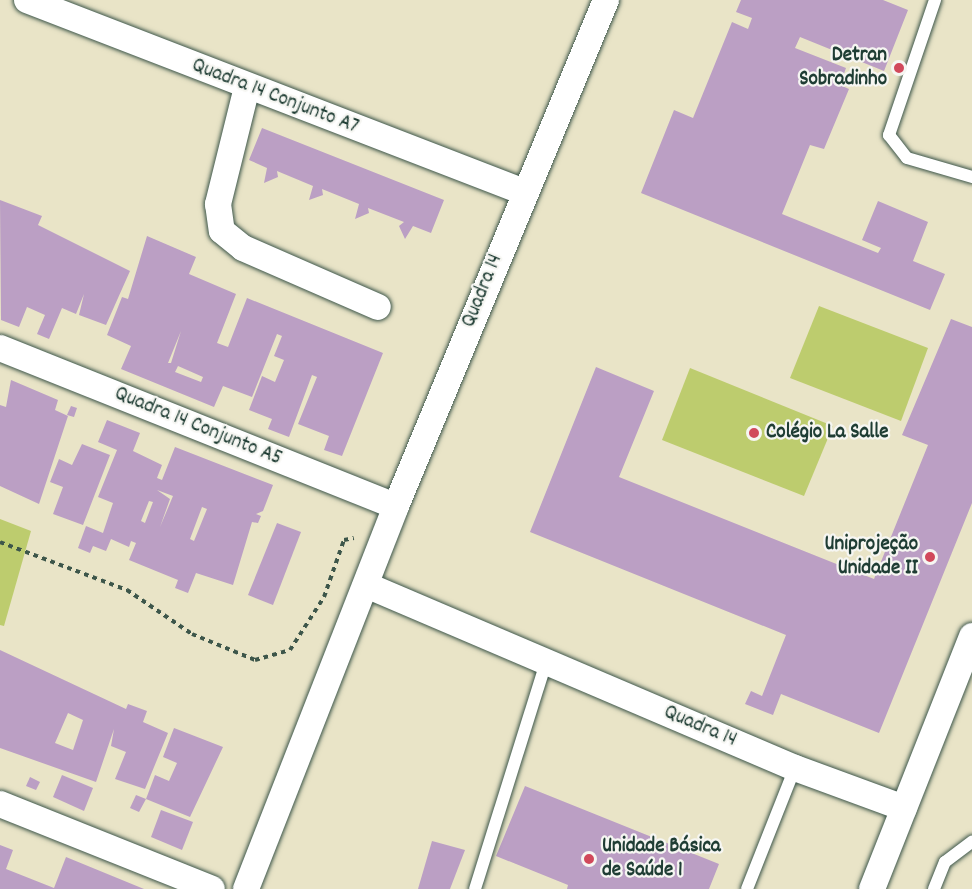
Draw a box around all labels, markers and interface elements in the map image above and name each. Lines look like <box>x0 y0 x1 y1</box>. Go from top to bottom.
place label: Detran Sobradinho <box>799 43 887 93</box>
street label: Quadra 14 Conjunto A7 <box>188 54 362 140</box>
marker: Detran Sobradinho <box>892 61 906 75</box>
street label: Quadra 14 <box>457 251 509 331</box>
street label: Quadra 14 Conjunto A5 <box>111 382 285 472</box>
place label: Colégio La Salle <box>766 420 889 446</box>
marker: Colégio La Salle <box>747 426 761 440</box>
place label: Uniprojeção Unidade II <box>825 532 918 582</box>
marker: Uniprojeção Unidade II <box>923 550 937 564</box>
street label: Quadra 14 <box>660 700 740 754</box>
place label: Unidade Básica de Saúde 1 <box>602 834 721 884</box>
marker: Unidade Básica de Saúde 1 <box>580 850 598 868</box>

